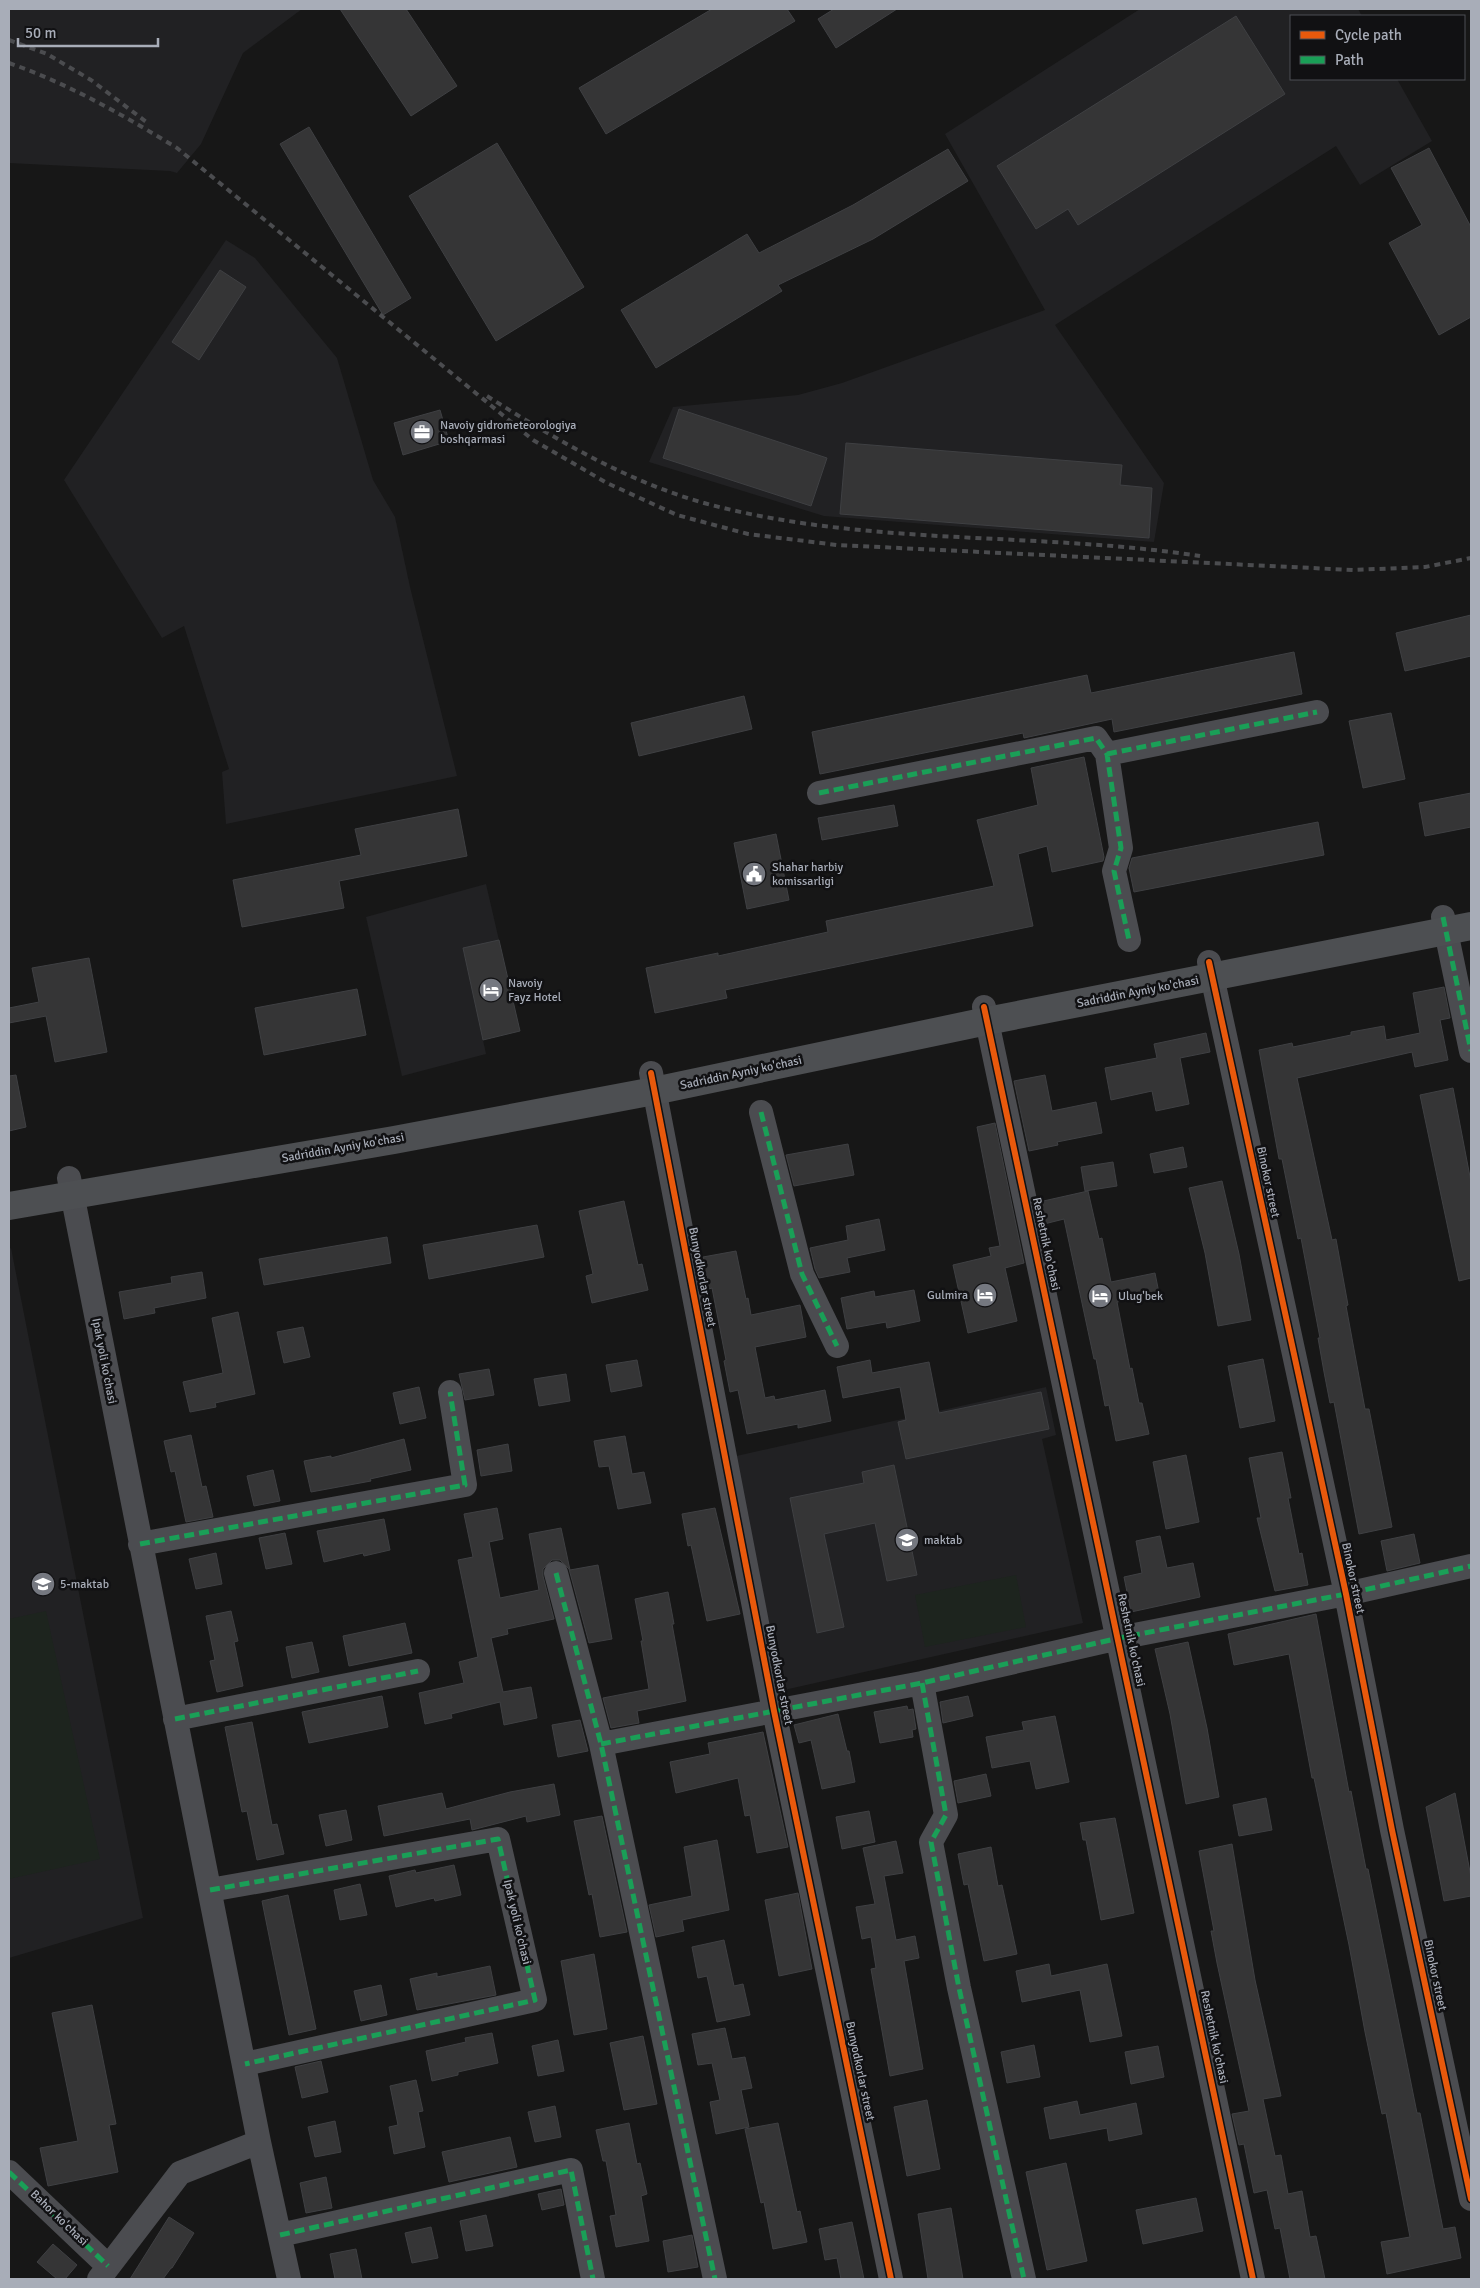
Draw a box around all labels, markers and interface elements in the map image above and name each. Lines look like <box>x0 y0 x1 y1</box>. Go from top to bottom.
scale bar <box>18 15 158 47</box>
legend <box>1290 15 1465 80</box>
text: 50 m <box>25 24 56 42</box>
text: Cycle path <box>1335 26 1402 44</box>
text: Path <box>1335 51 1364 69</box>
place label: Navoiy gidrometeorologiya boshqarmasi <box>440 418 576 447</box>
office icon: Navoiy gidrometeorologiya boshqarmasi <box>409 419 435 445</box>
place label: Shahar harbiy komissarligi <box>772 860 843 889</box>
public building icon: Shahar harbiy komissarligi <box>741 861 767 887</box>
street label: Sadriddin Ayniy ko'chasi <box>1076 973 1200 1011</box>
place label: Navoiy Fayz Hotel <box>508 976 562 1005</box>
hotel icon: Navoiy Fayz Hotel <box>478 977 504 1003</box>
street label: Sadriddin Ayniy ko'chasi <box>679 1053 803 1093</box>
street label: Sadriddin Ayniy ko'chasi <box>281 1130 405 1166</box>
street label: Binokor street <box>1253 1145 1283 1219</box>
street label: Reshetnik ko'chasi <box>1029 1196 1063 1292</box>
street label: Bunyodkorlar street <box>685 1226 719 1328</box>
hotel icon: Gulmira <box>972 1282 998 1308</box>
hotel icon: Ulug'bek <box>1087 1283 1113 1309</box>
place label: Gulmira <box>927 1288 968 1303</box>
place label: Ulug'bek <box>1118 1289 1163 1304</box>
street label: Ipak yoli ko'chasi <box>88 1317 120 1405</box>
school or university icon: maktab <box>894 1527 920 1553</box>
place label: maktab <box>924 1533 962 1548</box>
street label: Binokor street <box>1338 1541 1368 1615</box>
school or university icon: 5-maktab <box>30 1571 56 1597</box>
place label: 5-maktab <box>60 1577 109 1592</box>
street label: Reshetnik ko'chasi <box>1114 1592 1148 1688</box>
street label: Bunyodkorlar street <box>762 1624 796 1726</box>
street label: Ipak yoli ko'chasi <box>500 1878 534 1966</box>
street label: Binokor street <box>1420 1938 1450 2012</box>
street label: Reshetnik ko'chasi <box>1197 1989 1231 2085</box>
street label: Bunyodkorlar street <box>842 2020 878 2122</box>
street label: Bahor ko'chasi <box>27 2187 91 2249</box>

